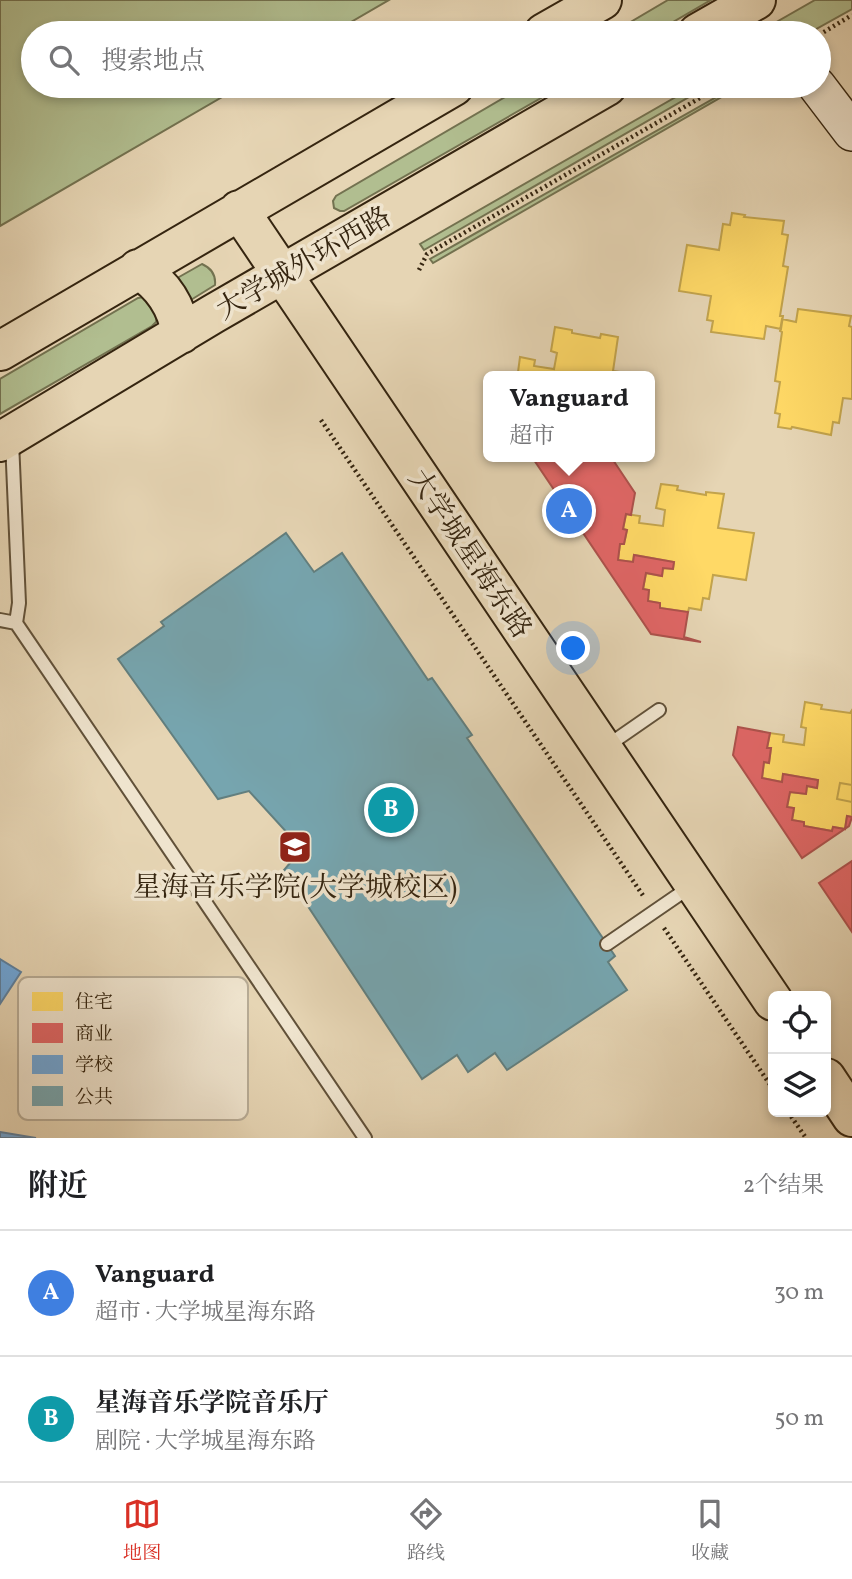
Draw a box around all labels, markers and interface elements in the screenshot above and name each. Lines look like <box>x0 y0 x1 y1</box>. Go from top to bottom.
search box <box>21 21 831 98</box>
icon: search <box>45 41 83 79</box>
text: 搜索地点 <box>101 44 205 80</box>
street label: 大学城外环西路 <box>210 198 399 330</box>
popup <box>483 371 655 462</box>
text: Vanguard <box>509 381 629 417</box>
text: 超市 <box>509 421 555 453</box>
street label: 大学城星海东路 <box>398 462 540 647</box>
pin: A <box>546 485 592 537</box>
your location <box>556 631 590 665</box>
pin: B <box>368 784 414 836</box>
school or university icon: 星海音乐学院(大学城校区) <box>276 828 314 866</box>
place label: 星海音乐学院(大学城校区) <box>133 869 457 908</box>
legend <box>18 977 248 1120</box>
text: 住宅 <box>75 990 113 1016</box>
map controls <box>768 991 831 1117</box>
button: locate <box>768 991 831 1054</box>
text: 商业 <box>75 1022 113 1048</box>
text: 学校 <box>75 1053 113 1079</box>
button: layers <box>768 1054 831 1117</box>
text: 公共 <box>75 1085 113 1111</box>
text: 附近 <box>28 1166 88 1208</box>
text: 2个结果 <box>743 1170 824 1202</box>
text: Vanguard <box>95 1257 215 1293</box>
text: A <box>43 1277 59 1309</box>
text: 30 m <box>774 1277 824 1309</box>
text: 超市 · 大学城星海东路 <box>95 1297 316 1329</box>
text: 星海音乐学院音乐厅 <box>95 1386 329 1422</box>
text: B <box>43 1403 59 1435</box>
text: 50 m <box>775 1403 824 1435</box>
text: 剧院 · 大学城星海东路 <box>95 1426 316 1458</box>
tab: 地图 <box>123 1495 161 1567</box>
tab: 路线 <box>407 1495 445 1567</box>
tab: 收藏 <box>691 1495 729 1567</box>

